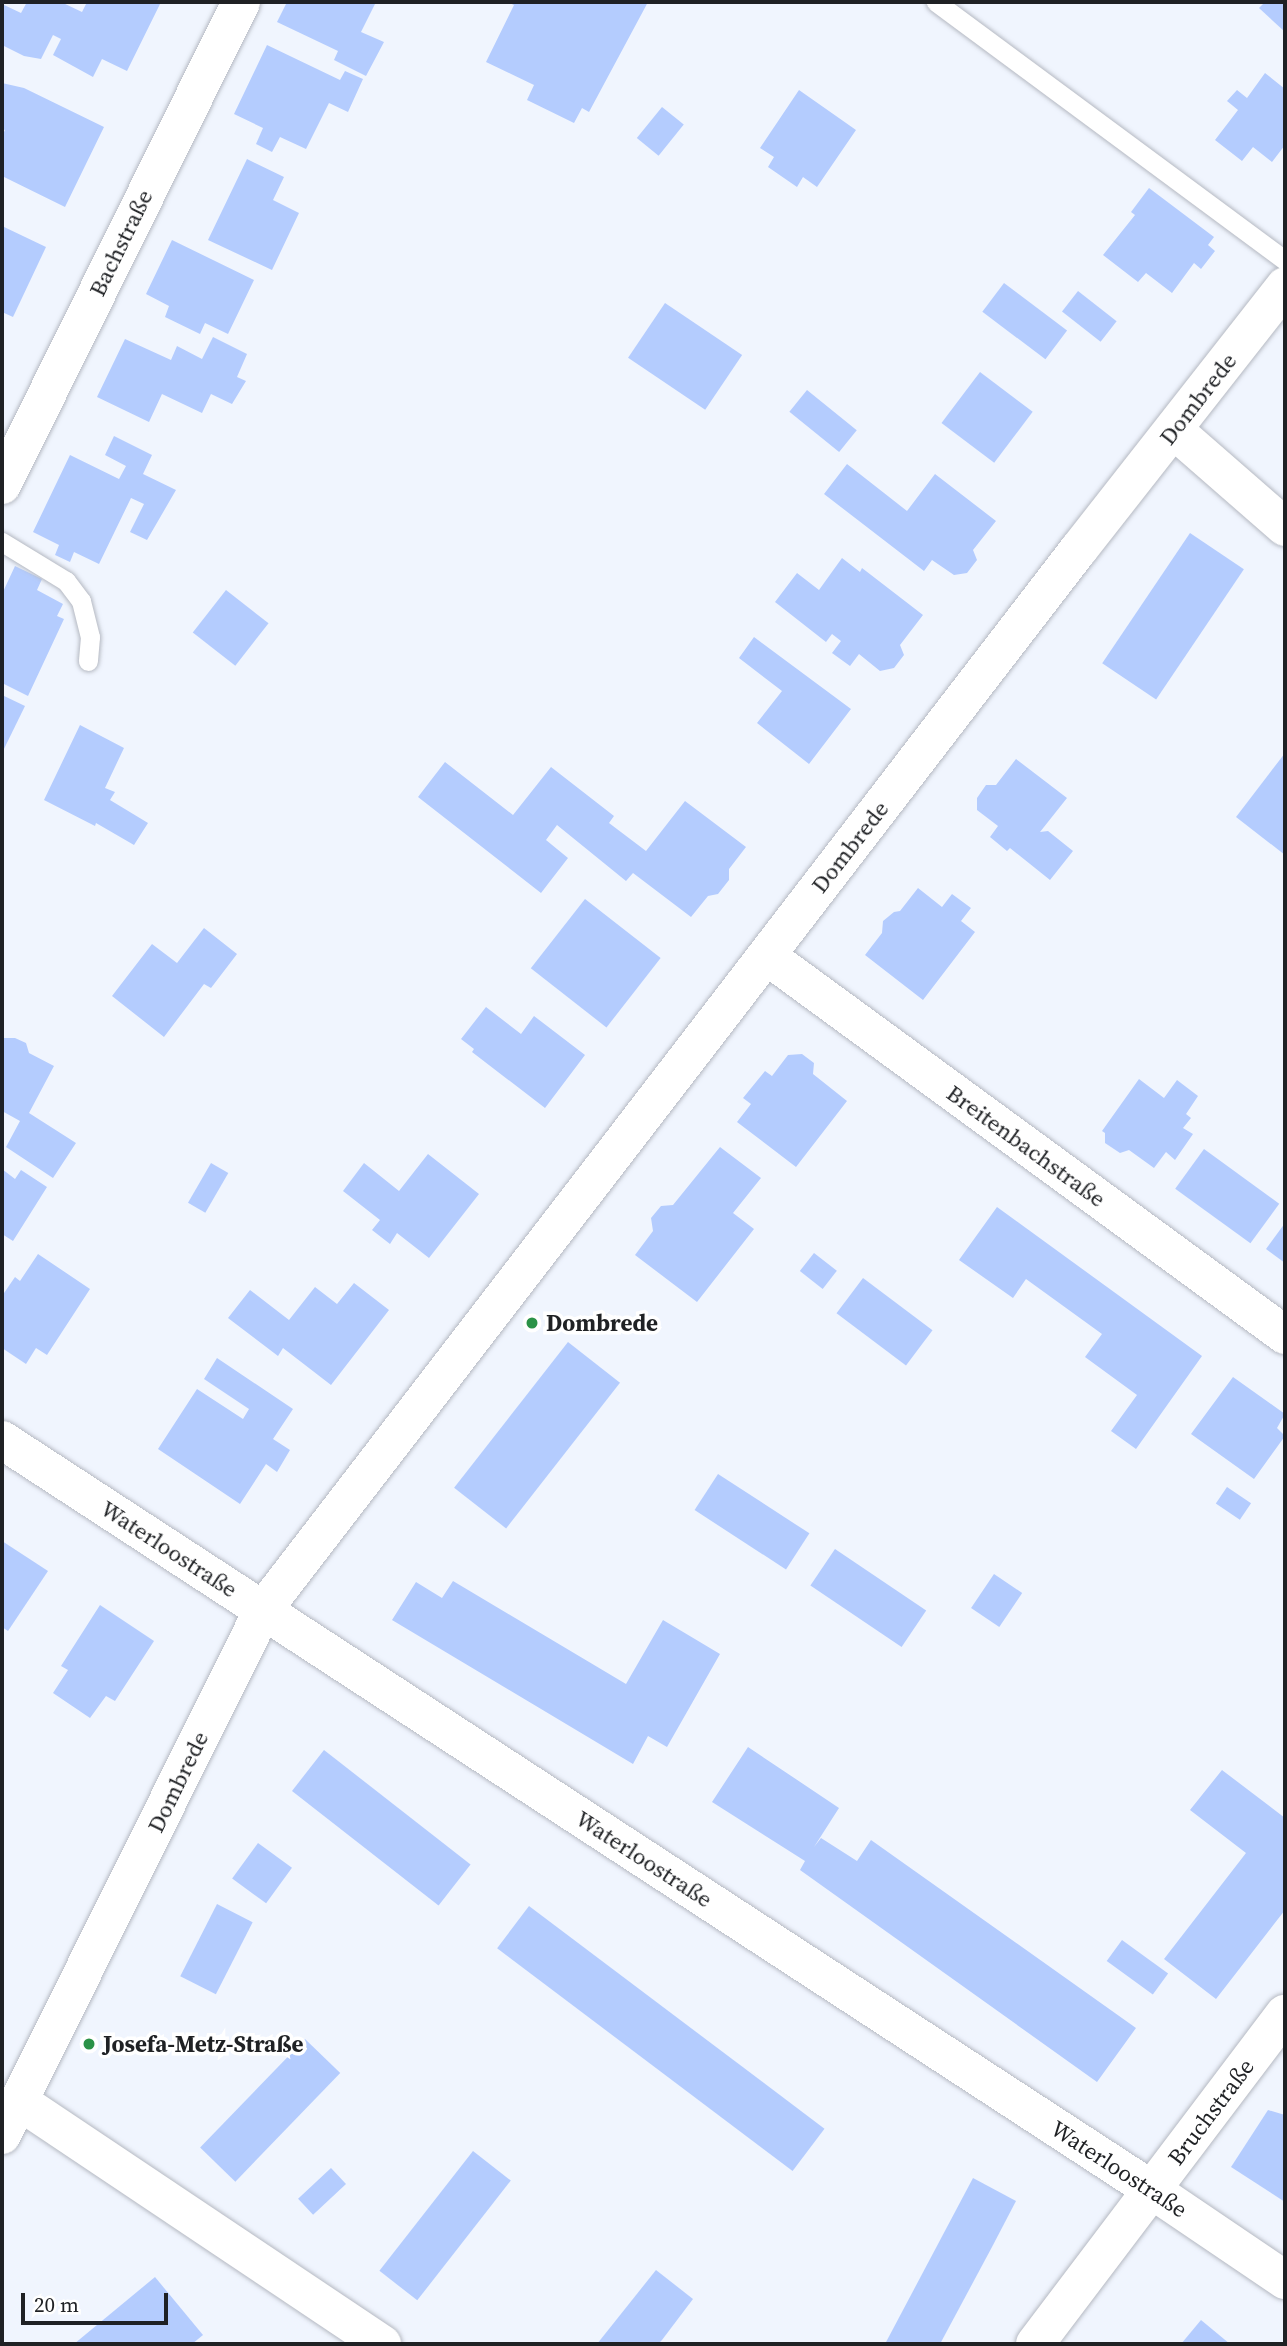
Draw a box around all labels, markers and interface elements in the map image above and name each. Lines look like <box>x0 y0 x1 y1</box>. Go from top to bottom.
street label: Bachstraße <box>83 185 159 301</box>
street label: Dombrede <box>1154 348 1242 450</box>
street label: Dombrede <box>806 796 894 898</box>
street label: Breitenbachstraße <box>941 1079 1111 1213</box>
place label: Dombrede <box>546 1309 658 1337</box>
marker: Dombrede <box>524 1315 540 1331</box>
street label: Waterloostraße <box>96 1495 242 1603</box>
street label: Dombrede <box>142 1727 214 1837</box>
street label: Waterloostraße <box>571 1805 717 1913</box>
place label: Josefa-Metz-Straße <box>103 2030 303 2058</box>
marker: Josefa-Metz-Straße <box>81 2036 97 2052</box>
street label: Bruchstraße <box>1162 2053 1260 2171</box>
street label: Waterloostraße <box>1046 2115 1192 2223</box>
scale bar <box>24 2280 172 2324</box>
text: 20 m <box>34 2290 79 2319</box>

